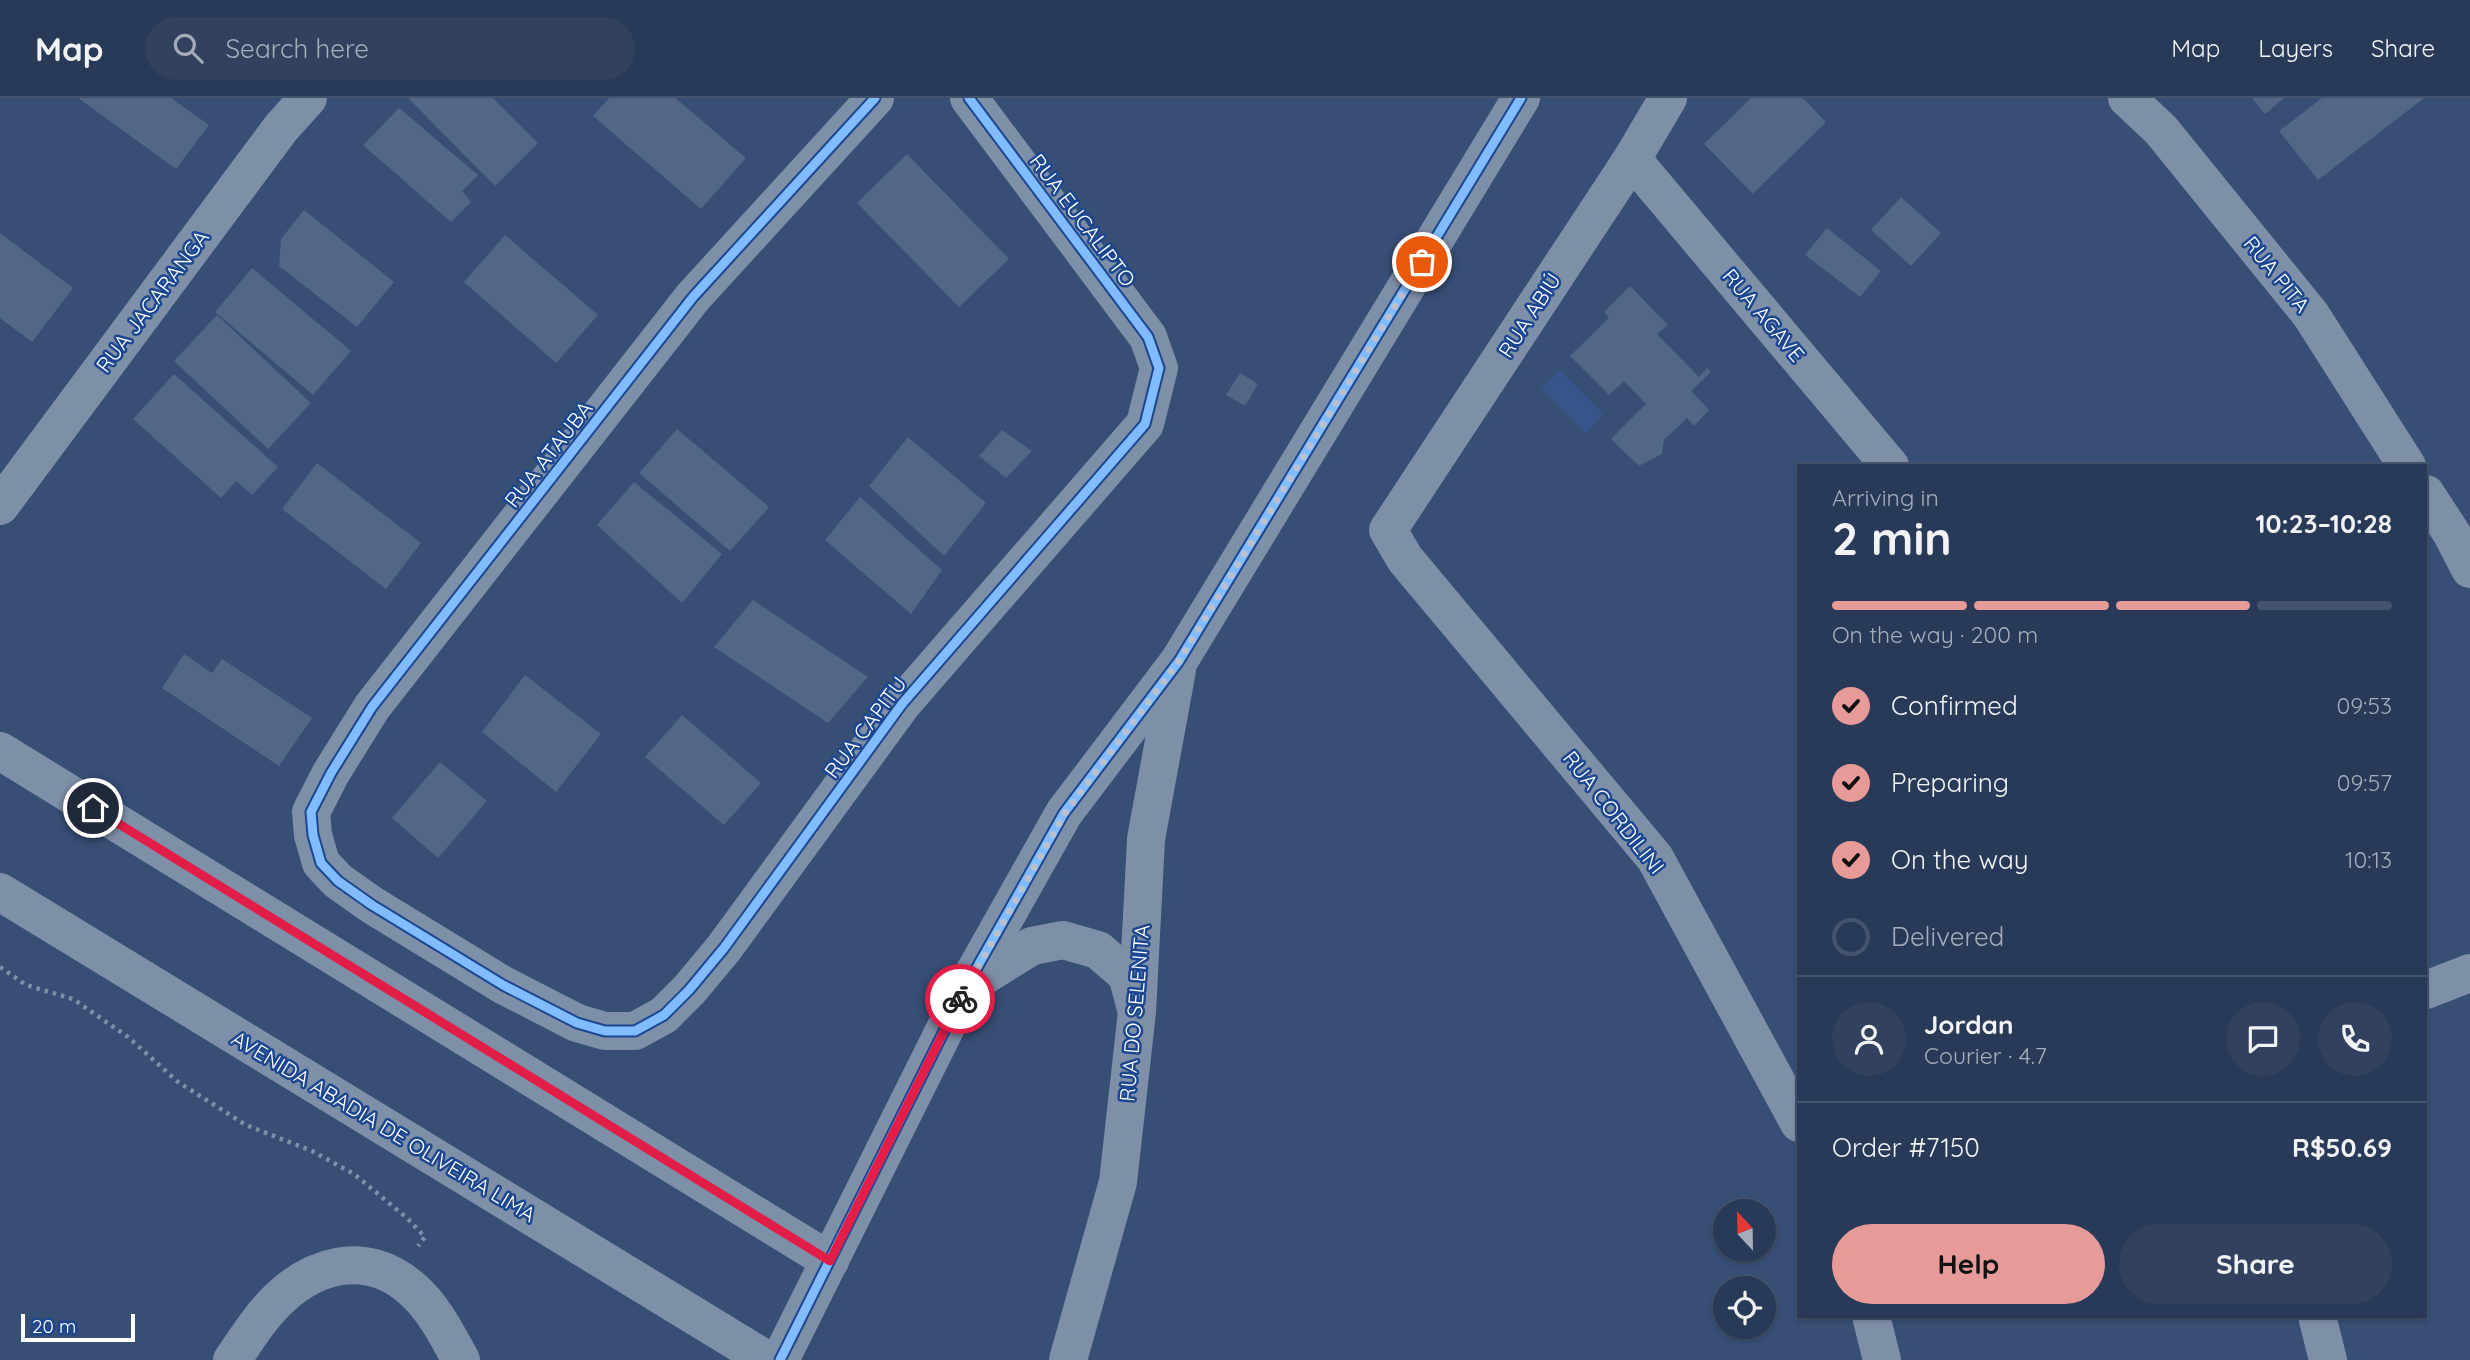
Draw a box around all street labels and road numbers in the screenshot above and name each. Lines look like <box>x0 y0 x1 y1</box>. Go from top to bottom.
street label: RUA EUCALIPTO <box>1025 148 1141 292</box>
street label: RUA JACARANGA <box>90 225 214 377</box>
street label: RUA PITA <box>2238 230 2316 318</box>
street label: RUA AGAVE <box>1718 263 1810 367</box>
street label: RUA ABIÚ <box>1492 268 1566 362</box>
street label: RUA ATAUBA <box>498 396 598 512</box>
street label: RUA CAPITU <box>818 671 912 783</box>
street label: RUA CORDILINI <box>1558 745 1670 879</box>
street label: RUA DO SELENITA <box>1113 923 1155 1103</box>
street label: AVENIDA ABADIA DE OLIVEIRA LIMA <box>227 1025 541 1227</box>

